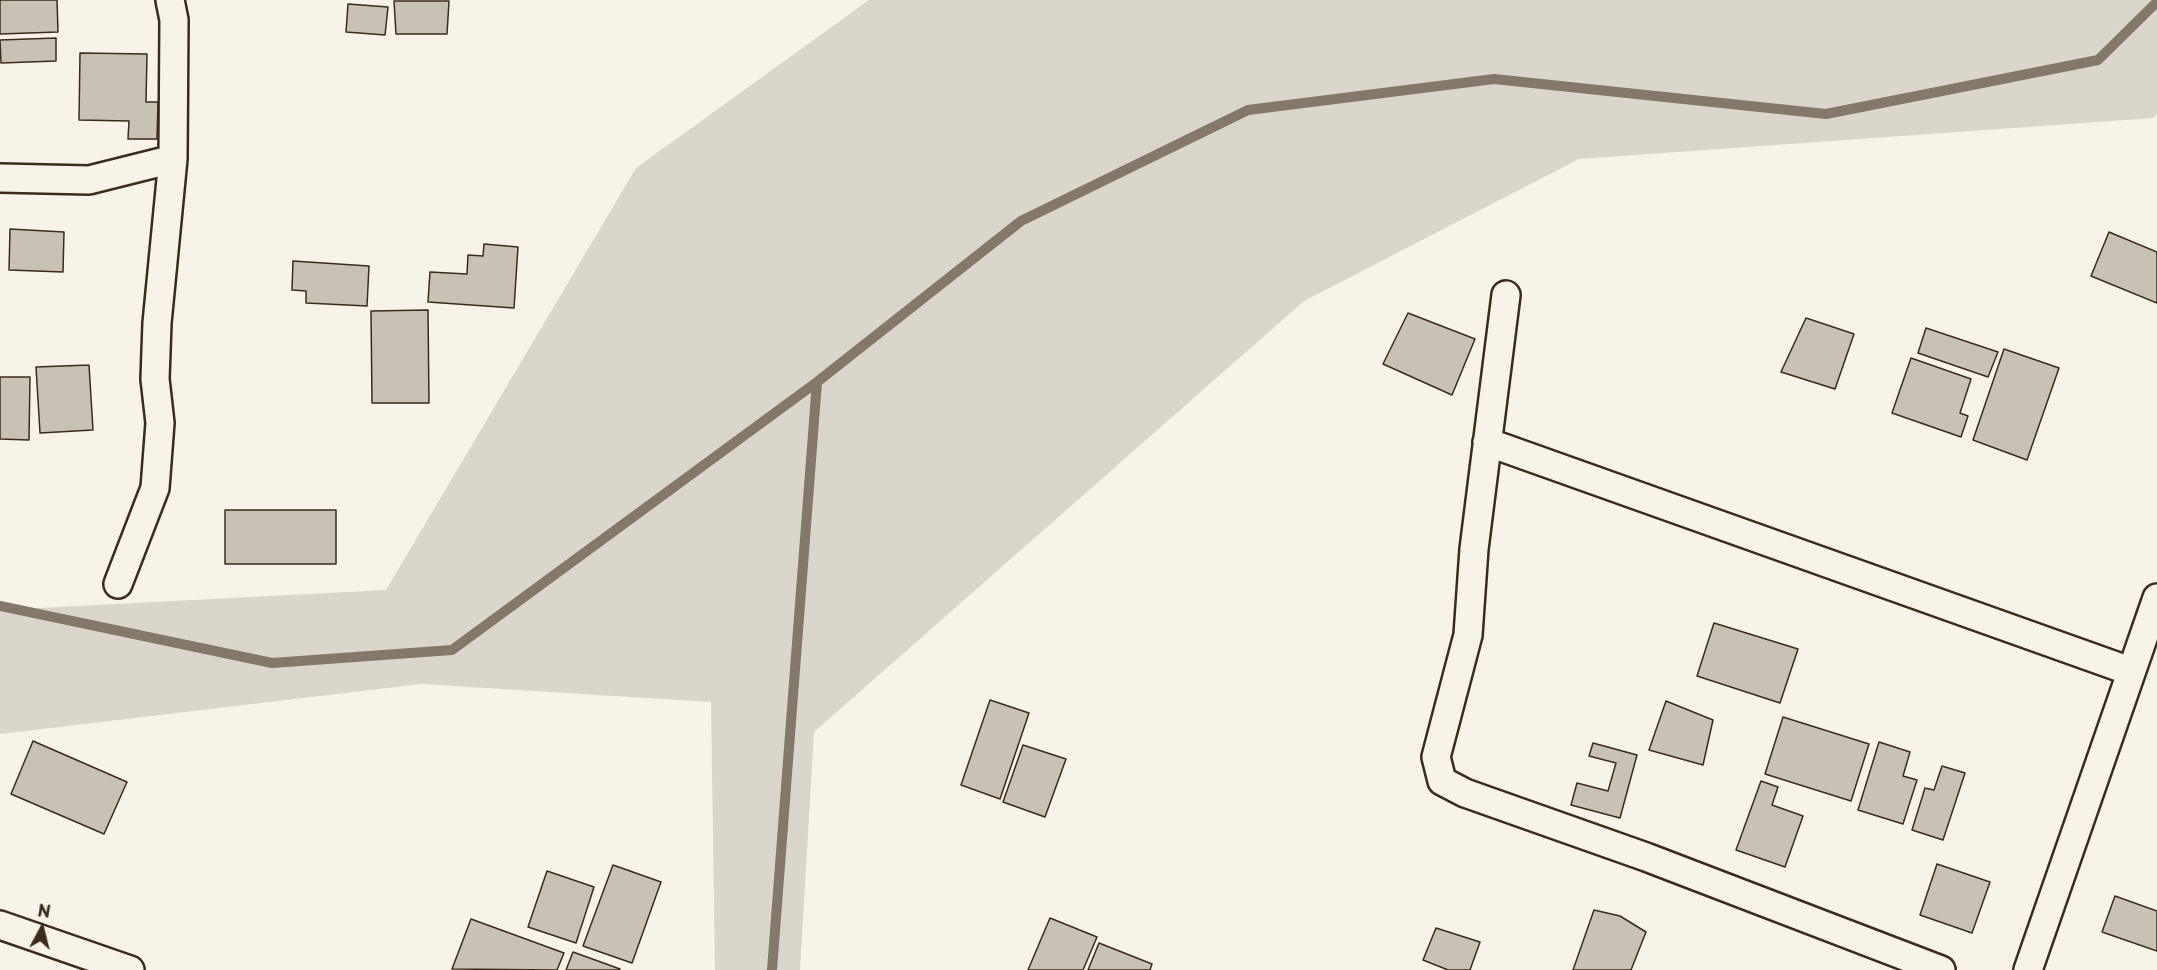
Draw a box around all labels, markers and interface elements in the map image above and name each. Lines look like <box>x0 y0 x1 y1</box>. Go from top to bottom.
text: N <box>36 897 52 923</box>
north arrow <box>12 898 72 958</box>

